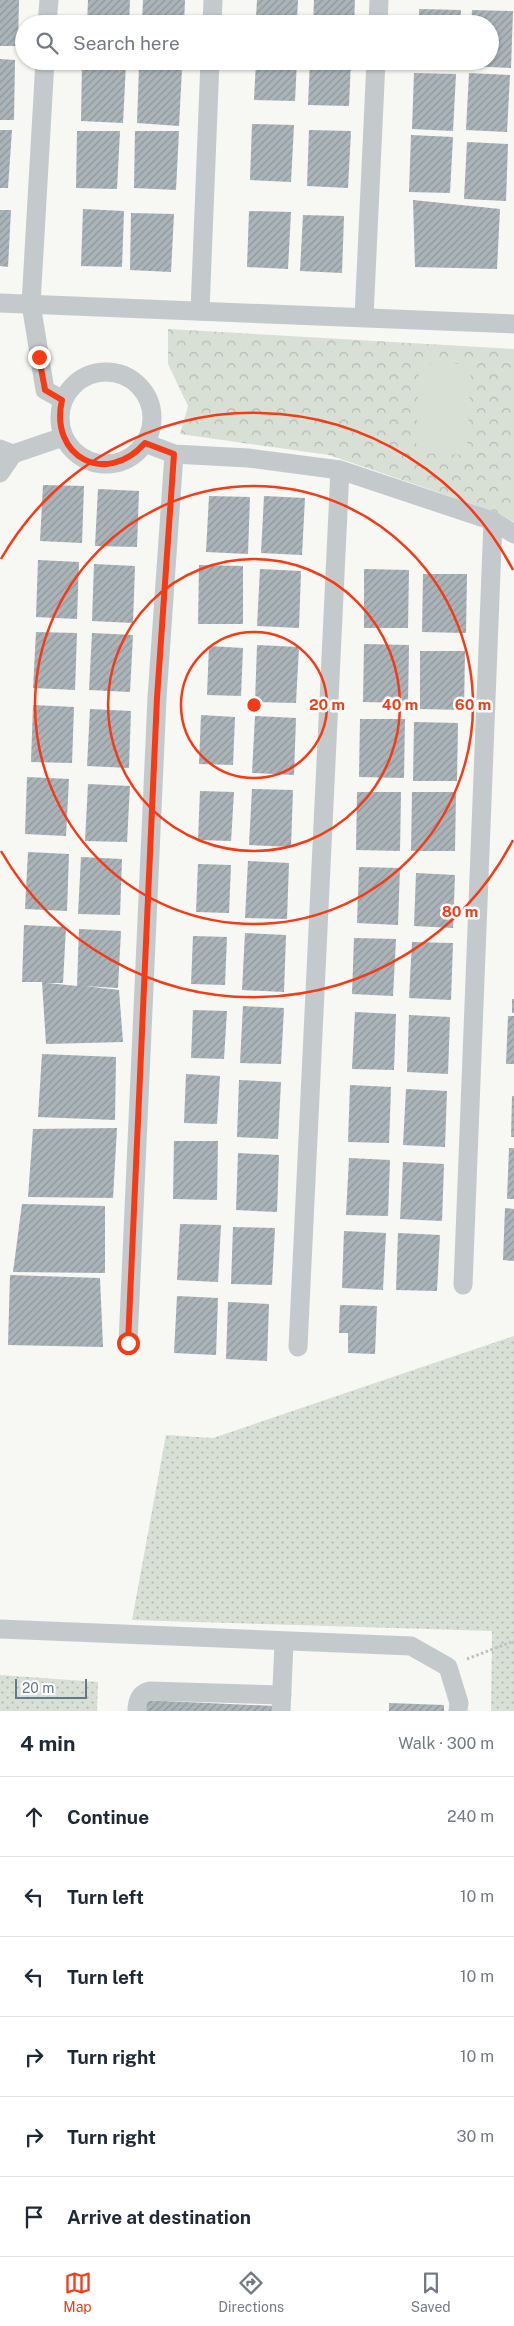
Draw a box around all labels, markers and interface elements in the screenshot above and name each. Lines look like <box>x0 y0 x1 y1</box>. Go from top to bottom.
search box <box>15 15 499 70</box>
icon: search <box>33 29 61 57</box>
text: Search here <box>73 32 180 54</box>
route end <box>28 346 51 369</box>
centre of rings <box>245 696 263 714</box>
text: 20 m <box>309 696 345 713</box>
text: 40 m <box>382 696 418 713</box>
text: 60 m <box>455 696 491 713</box>
text: 80 m <box>442 903 478 920</box>
route start <box>117 1332 140 1355</box>
scale bar <box>15 1676 88 1699</box>
text: 20 m <box>22 1680 54 1696</box>
text: 4 min <box>20 1731 75 1756</box>
text: Walk · 300 m <box>398 1734 494 1753</box>
icon: ahead <box>20 1803 48 1831</box>
text: Continue <box>67 1806 149 1828</box>
text: 240 m <box>447 1807 494 1826</box>
icon: left <box>20 1883 48 1911</box>
text: Turn left <box>67 1886 144 1908</box>
text: 10 m <box>460 1887 494 1906</box>
icon: left <box>20 1963 48 1991</box>
text: Turn left <box>67 1966 144 1988</box>
text: 10 m <box>460 1967 494 1986</box>
icon: right <box>20 2043 48 2071</box>
text: Turn right <box>67 2046 156 2068</box>
text: 10 m <box>460 2047 494 2066</box>
icon: right <box>20 2123 48 2151</box>
text: Turn right <box>67 2126 156 2148</box>
text: 30 m <box>457 2127 494 2146</box>
icon: arrive <box>20 2203 48 2231</box>
text: Arrive at destination <box>67 2206 251 2228</box>
tab: Map <box>63 2269 92 2315</box>
tab: Directions <box>218 2269 284 2315</box>
tab: Saved <box>411 2269 451 2315</box>

